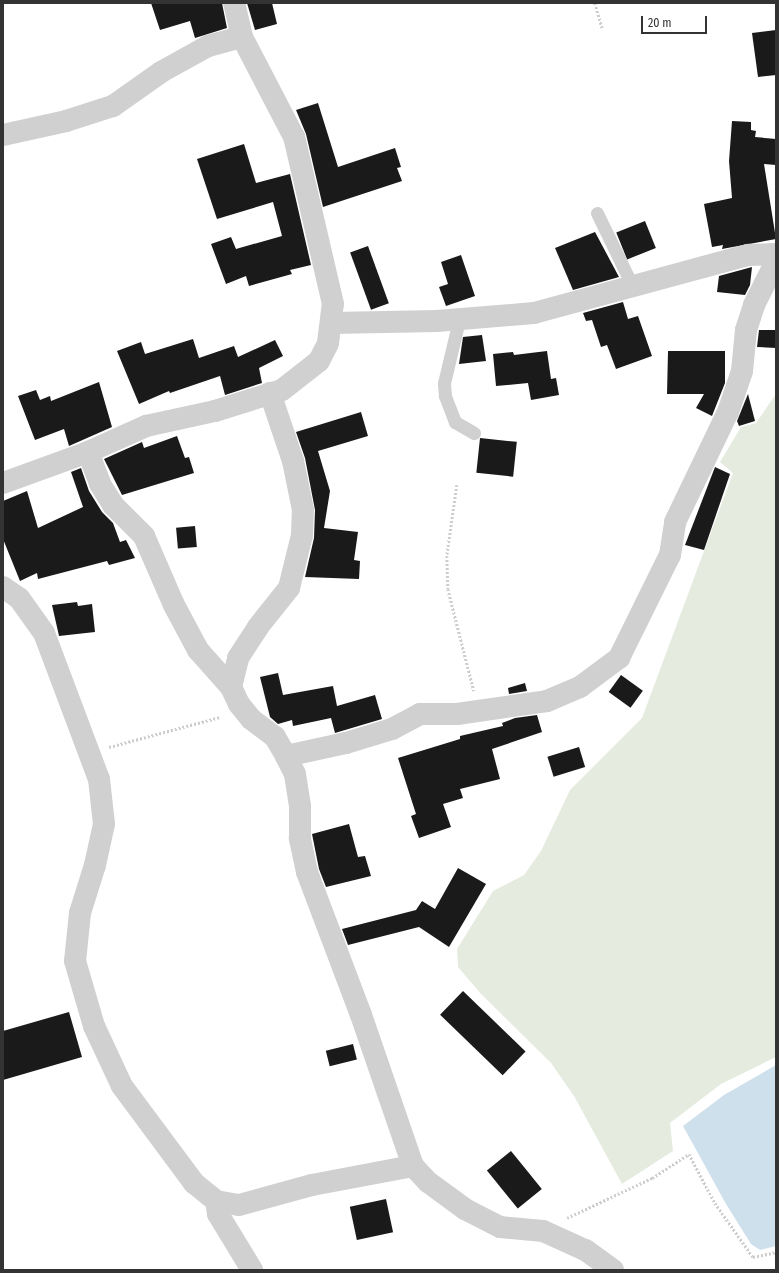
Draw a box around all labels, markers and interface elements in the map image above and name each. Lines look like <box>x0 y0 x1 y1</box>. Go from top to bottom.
scale bar <box>643 8 709 34</box>
text: 20 m <box>648 16 672 30</box>

